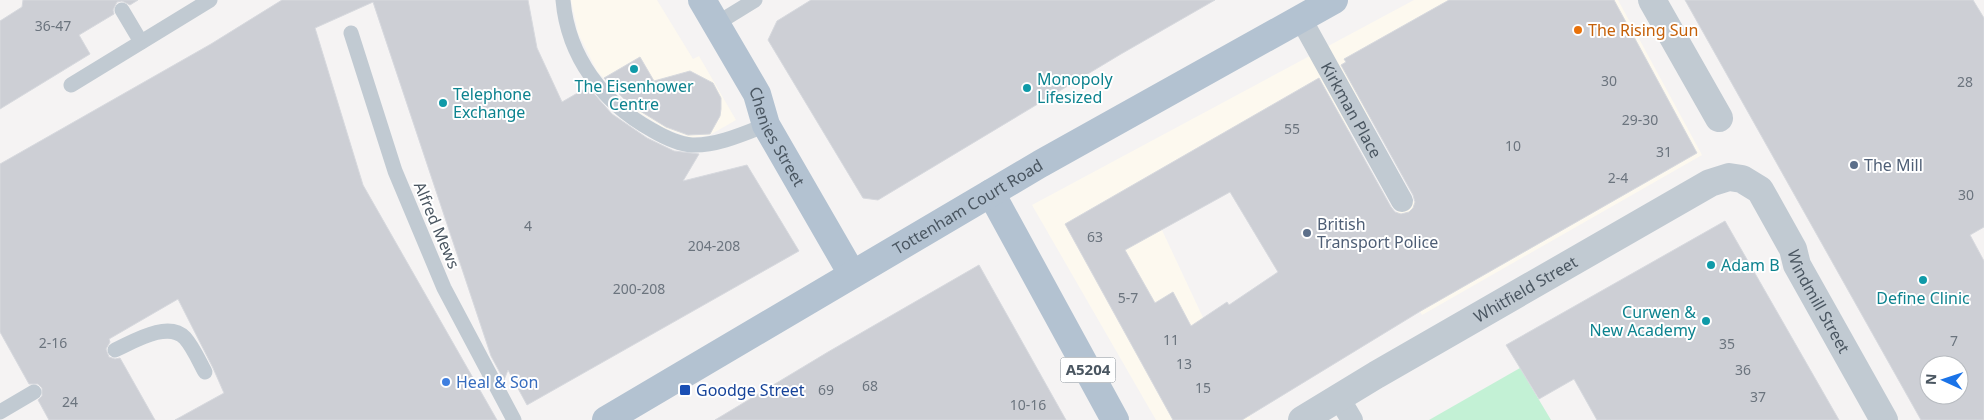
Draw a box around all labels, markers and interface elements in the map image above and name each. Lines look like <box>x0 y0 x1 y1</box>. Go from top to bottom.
house number: 36-47 <box>35 16 71 35</box>
place label: The Rising Sun <box>1588 19 1698 41</box>
marker: The Rising Sun <box>1572 24 1584 36</box>
street label: Kirkman Place <box>1316 58 1387 162</box>
marker: The Eisenhower Centre <box>628 63 640 75</box>
place label: Monopoly Lifesized <box>1037 68 1113 108</box>
house number: 30 <box>1601 71 1617 90</box>
house number: 28 <box>1957 72 1973 91</box>
place label: The Eisenhower Centre <box>574 75 694 115</box>
street label: Chenies Street <box>744 82 810 191</box>
marker: Monopoly Lifesized <box>1021 82 1033 94</box>
place label: Telephone Exchange <box>453 83 531 123</box>
marker: Telephone Exchange <box>437 97 449 109</box>
house number: 29-30 <box>1622 110 1658 129</box>
house number: 55 <box>1284 119 1300 138</box>
house number: 10 <box>1505 136 1521 155</box>
house number: 31 <box>1656 142 1672 161</box>
street label: Tottenham Court Road <box>889 154 1047 259</box>
place label: The Mill <box>1864 154 1923 176</box>
marker: The Mill <box>1848 159 1860 171</box>
house number: 2-4 <box>1608 168 1628 187</box>
street label: Alfred Mews <box>409 178 465 272</box>
house number: 30 <box>1958 185 1974 204</box>
place label: British Transport Police <box>1317 213 1438 253</box>
house number: 4 <box>524 216 532 235</box>
house number: 63 <box>1087 227 1103 246</box>
marker: British Transport Police <box>1301 227 1313 239</box>
house number: 204-208 <box>688 236 740 255</box>
street label: Windmill Street <box>1783 247 1855 357</box>
street label: Whitfield Street <box>1470 250 1582 328</box>
place label: Adam B <box>1721 254 1780 276</box>
marker: Adam B <box>1705 259 1717 271</box>
marker: Define Clinic <box>1917 274 1929 286</box>
house number: 200-208 <box>613 279 665 298</box>
place label: Define Clinic <box>1876 287 1970 309</box>
house number: 5-7 <box>1118 288 1138 307</box>
place label: Curwen & New Academy <box>1590 301 1697 341</box>
marker: Curwen & New Academy <box>1700 315 1712 327</box>
house number: 11 <box>1163 330 1179 349</box>
house number: 7 <box>1950 331 1958 350</box>
house number: 2-16 <box>39 333 67 352</box>
house number: 35 <box>1719 334 1735 353</box>
house number: 13 <box>1176 354 1192 373</box>
north arrow <box>1919 355 1969 405</box>
road number: A5204 <box>1060 358 1116 382</box>
house number: 36 <box>1735 360 1751 379</box>
place label: Heal & Son <box>456 371 538 393</box>
text: N <box>1921 373 1940 385</box>
marker: Heal & Son <box>440 376 452 388</box>
house number: 68 <box>862 376 878 395</box>
house number: 15 <box>1195 378 1211 397</box>
place label: Goodge Street <box>696 379 805 401</box>
house number: 69 <box>818 380 834 399</box>
marker: Goodge Street <box>678 383 692 397</box>
house number: 37 <box>1750 387 1766 406</box>
house number: 24 <box>62 392 78 411</box>
house number: 10-16 <box>1010 395 1046 414</box>

